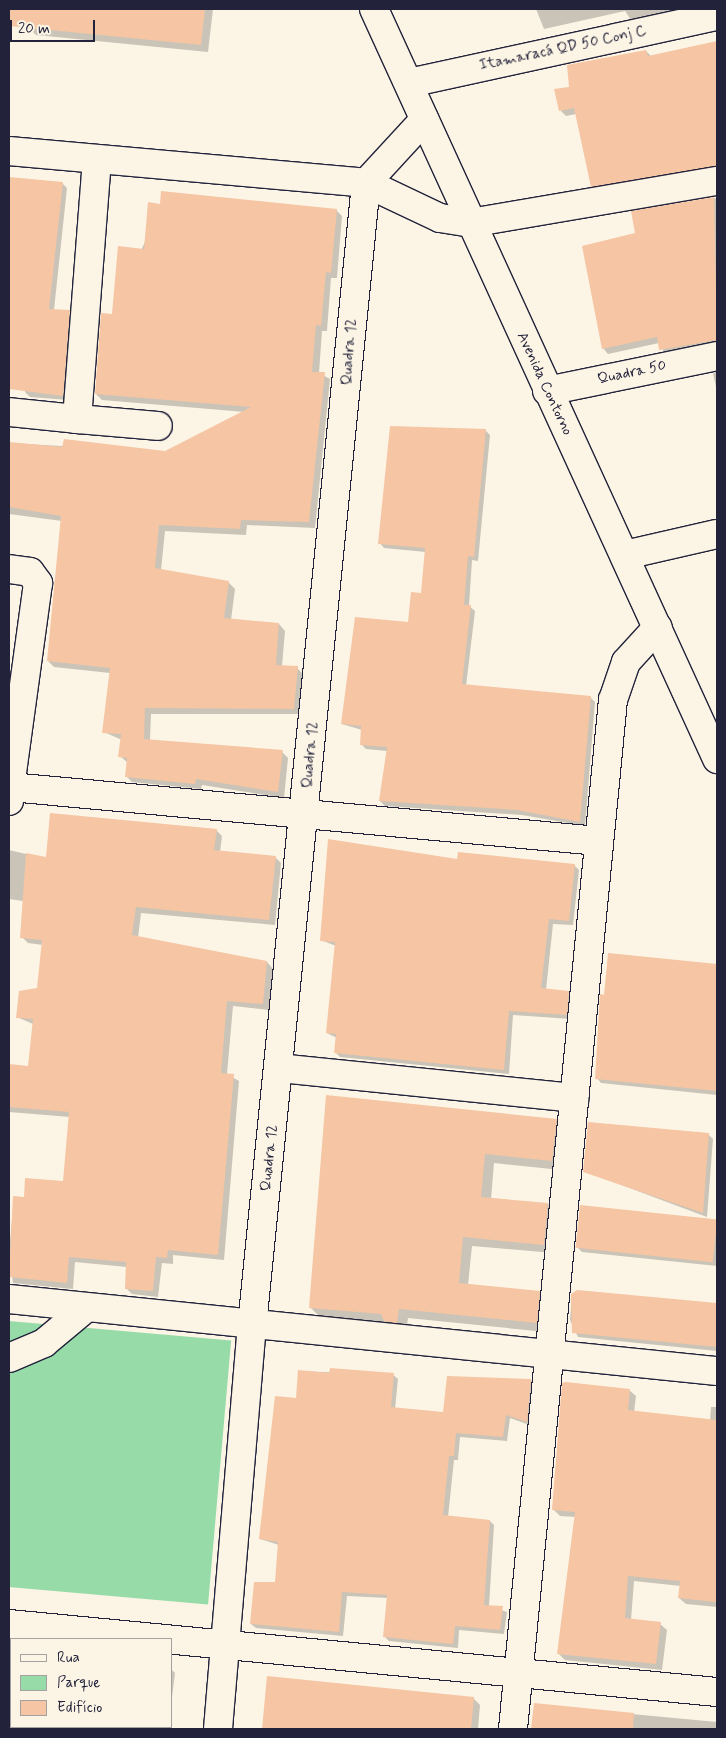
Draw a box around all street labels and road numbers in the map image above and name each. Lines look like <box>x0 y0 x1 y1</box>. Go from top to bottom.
street label: Itamaracá QD 50 Conj C <box>478 23 648 75</box>
street label: Quadra 12 <box>338 318 362 386</box>
street label: Avenida Contorno <box>512 329 576 439</box>
street label: Quadra 50 <box>596 357 668 389</box>
street label: Quadra 12 <box>299 721 323 789</box>
street label: Quadra 12 <box>258 1124 282 1192</box>

